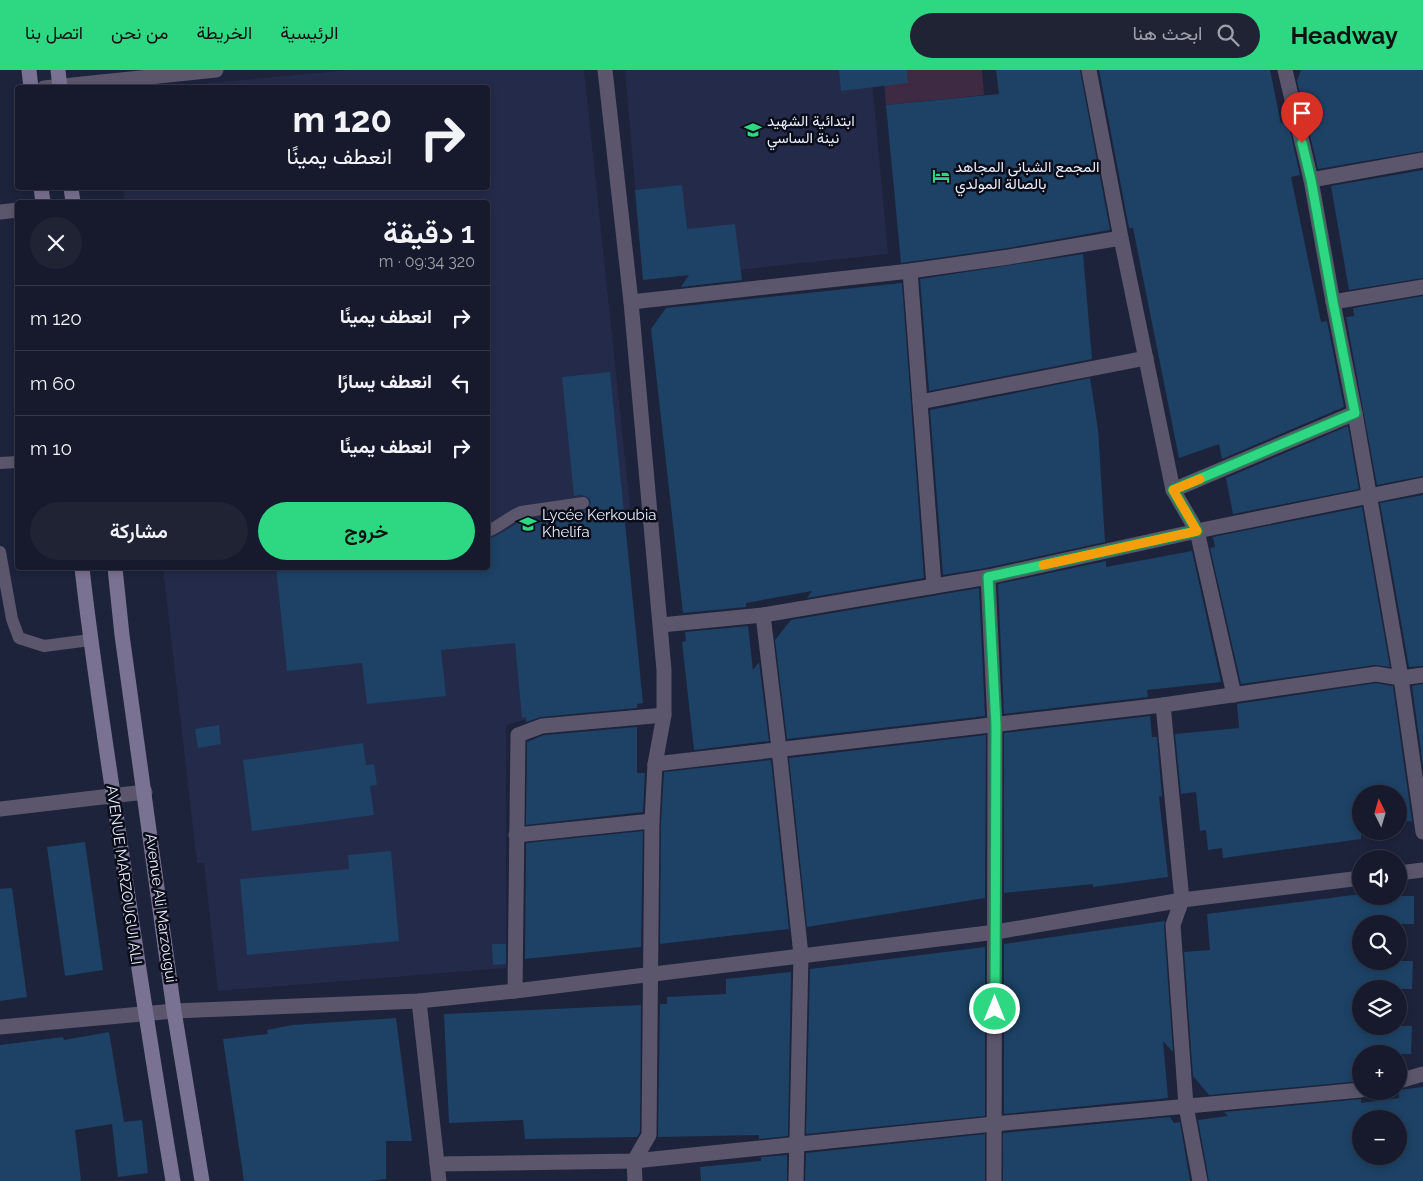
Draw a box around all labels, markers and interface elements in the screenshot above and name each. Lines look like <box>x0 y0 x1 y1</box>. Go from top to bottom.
search box <box>910 13 1260 58</box>
icon: search <box>1214 21 1242 49</box>
text: Headway <box>1290 21 1398 50</box>
text: اتصل بنا <box>25 22 83 43</box>
text: من نحن <box>111 22 168 43</box>
text: الخريطة <box>196 22 252 43</box>
text: الرئيسية <box>280 22 338 43</box>
text: ابحث هنا <box>1132 22 1202 44</box>
pin <box>1281 92 1323 143</box>
text: 120 m <box>292 99 392 140</box>
icon: arrive <box>1288 99 1316 127</box>
icon: right <box>410 105 475 170</box>
place label: ابتدائية الشهيد نينة الساسي <box>767 112 855 151</box>
school or university icon: ابتدائية الشهيد نينة الساسي <box>743 120 763 140</box>
text: انعطف يمينًا <box>287 143 392 169</box>
place label: المجمع الشباني المجاهد بالصالة المولدي <box>955 158 1099 197</box>
hotel icon: المجمع الشباني المجاهد بالصالة المولدي <box>931 166 951 186</box>
text: 1 دقيقة <box>383 215 475 250</box>
button: close <box>30 217 82 269</box>
text: 320 m · 09:34 <box>379 252 475 271</box>
icon: right <box>447 304 475 332</box>
text: انعطف يمينًا <box>340 305 432 327</box>
text: 120 m <box>30 307 82 329</box>
icon: left <box>447 369 475 397</box>
text: انعطف يسارًا <box>338 370 432 392</box>
text: 60 m <box>30 372 75 394</box>
icon: right <box>447 434 475 462</box>
text: انعطف يمينًا <box>340 435 432 457</box>
text: 10 m <box>30 437 72 459</box>
button: مشاركة <box>30 502 248 560</box>
button: خروج <box>258 502 475 560</box>
place label: Lycée Kerkoubia Khelifa <box>542 506 656 541</box>
school or university icon: Lycée Kerkoubia Khelifa <box>518 514 538 534</box>
street label: AVENUE MARZOUGUI ALI <box>102 784 146 966</box>
north arrow <box>1352 785 1408 840</box>
map controls <box>1352 785 1407 1165</box>
street label: Avenue Ali Marzougui <box>142 832 180 984</box>
button: sound <box>1352 850 1407 905</box>
button: search <box>1352 915 1407 970</box>
button: layers <box>1352 980 1407 1035</box>
position arrow <box>968 982 1020 1034</box>
button: + <box>1352 1045 1407 1100</box>
button: − <box>1352 1110 1407 1165</box>

